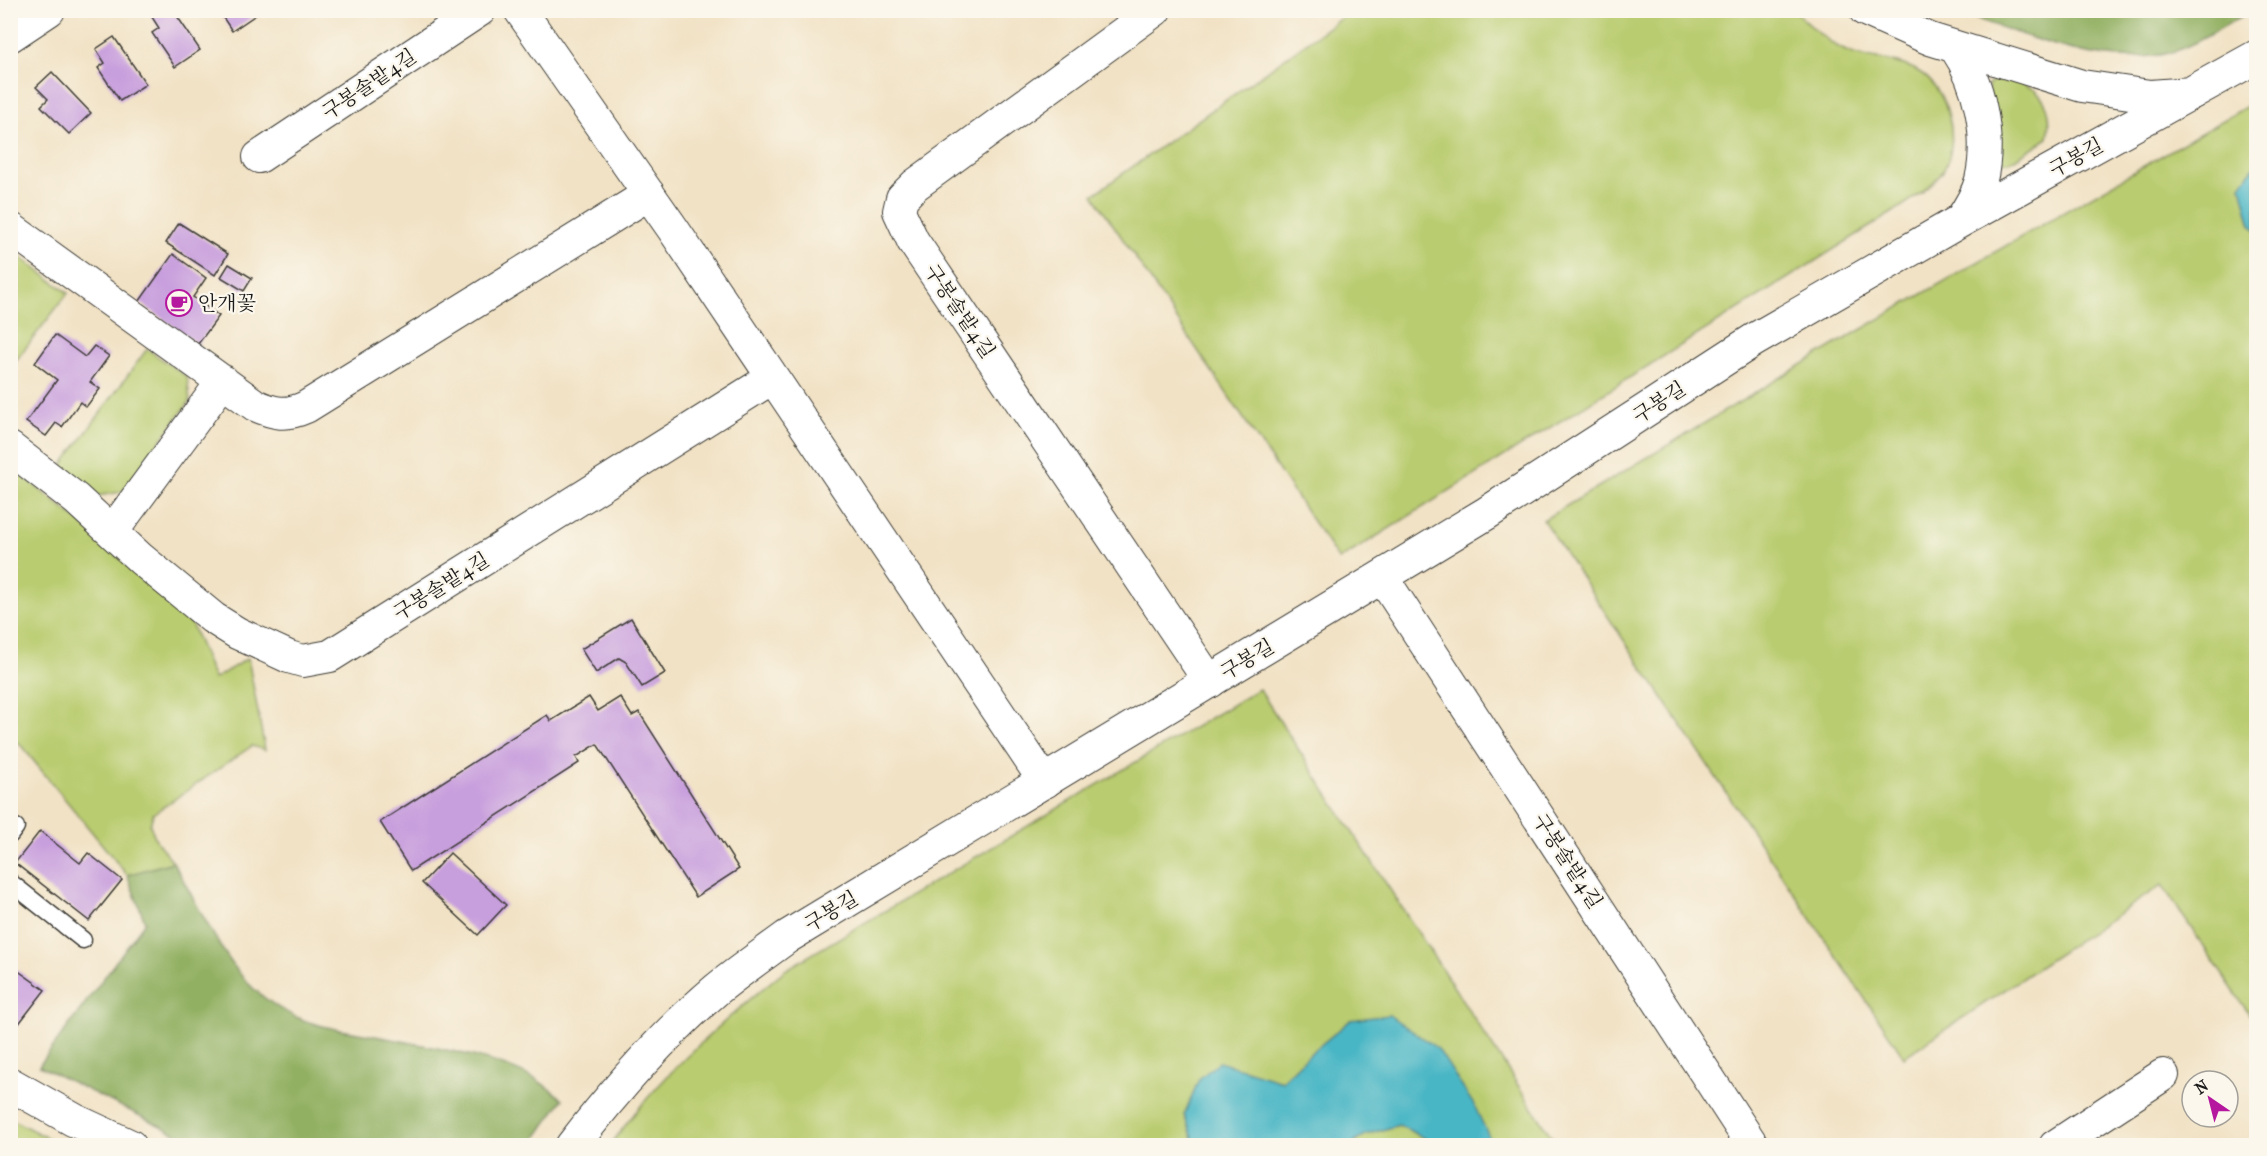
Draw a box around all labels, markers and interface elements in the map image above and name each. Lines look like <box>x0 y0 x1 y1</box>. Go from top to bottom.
street label: 구봉솔밭4길 <box>318 45 421 124</box>
street label: 구봉길 <box>2045 133 2107 182</box>
street label: 구봉솔밭4길 <box>920 260 999 363</box>
cafe icon: 안개꽃 <box>164 288 194 318</box>
place label: 안개꽃 <box>198 292 256 315</box>
street label: 구봉길 <box>1629 377 1690 428</box>
street label: 구봉솔밭4길 <box>389 548 493 625</box>
street label: 구봉길 <box>1216 635 1278 684</box>
street label: 구봉솔밭4길 <box>1528 810 1607 913</box>
street label: 구봉길 <box>800 887 862 936</box>
north arrow <box>2180 1069 2240 1129</box>
text: N <box>2191 1075 2213 1098</box>

